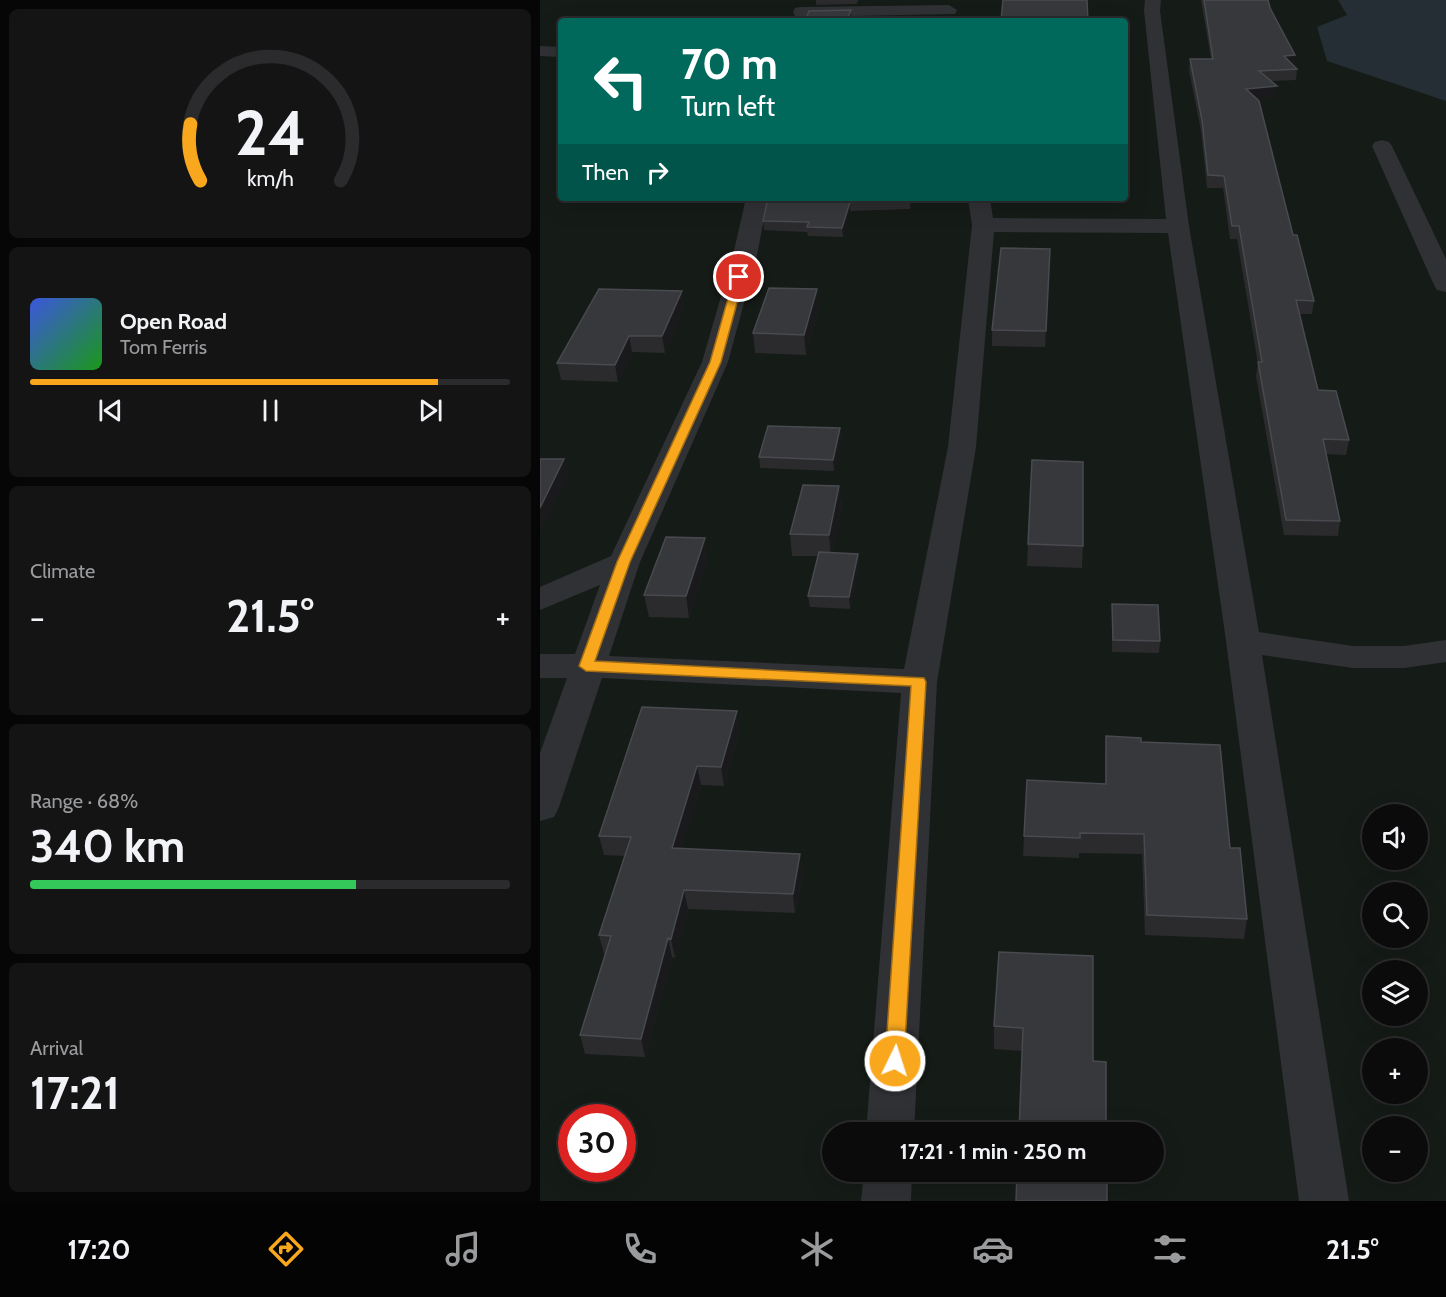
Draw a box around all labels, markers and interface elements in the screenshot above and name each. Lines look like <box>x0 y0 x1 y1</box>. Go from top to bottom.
text: 70 m <box>681 38 778 90</box>
icon: left <box>582 42 660 120</box>
text: Turn left <box>681 90 775 123</box>
text: 24 <box>234 95 306 171</box>
icon: right <box>641 156 674 189</box>
text: Then <box>582 159 629 186</box>
text: km/h <box>247 165 293 191</box>
pin <box>713 251 764 302</box>
icon: arrive <box>722 260 755 293</box>
text: Open Road <box>120 308 227 335</box>
text: Tom Ferris <box>120 335 207 359</box>
icon: previous <box>94 394 127 427</box>
icon: pause <box>254 394 287 427</box>
icon: next <box>414 394 447 427</box>
text: Climate <box>30 559 95 583</box>
text: 21.5° <box>226 589 314 643</box>
text: − <box>30 597 45 637</box>
text: + <box>495 597 510 637</box>
text: Range · 68% <box>30 789 138 813</box>
map controls <box>1362 804 1428 1182</box>
button: sound <box>1362 804 1428 870</box>
text: 340 km <box>30 819 185 873</box>
button: search <box>1362 882 1428 948</box>
button: layers <box>1362 960 1428 1026</box>
position arrow <box>863 1029 927 1093</box>
text: Arrival <box>30 1036 83 1060</box>
button: + <box>1362 1038 1428 1104</box>
text: 17:21 <box>30 1066 120 1120</box>
speed limit sign: 30 <box>558 1104 636 1182</box>
button: − <box>1362 1116 1428 1182</box>
text: 17:21 · 1 min · 250 m <box>900 1138 1086 1165</box>
icon: directions <box>265 1228 307 1270</box>
icon: music <box>442 1228 484 1270</box>
icon: phone <box>619 1228 661 1270</box>
icon: climate <box>796 1228 838 1270</box>
icon: car <box>972 1228 1014 1270</box>
icon: filters <box>1149 1228 1191 1270</box>
text: 17:20 <box>67 1233 130 1266</box>
text: 21.5° <box>1326 1233 1379 1266</box>

